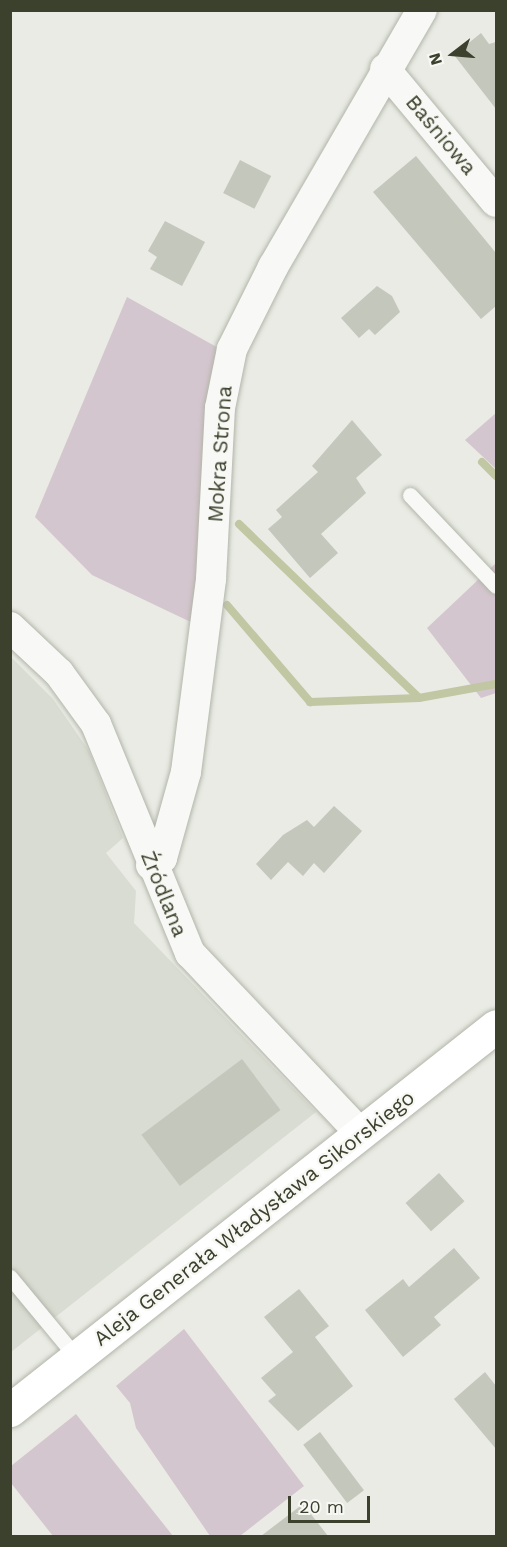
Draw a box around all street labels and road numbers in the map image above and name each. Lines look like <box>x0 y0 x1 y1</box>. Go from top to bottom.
street label: Baśniowa <box>400 90 482 180</box>
street label: Mokra Strona <box>203 385 237 523</box>
street label: Źródlana <box>135 847 193 941</box>
street label: Aleja Generała Władysława Sikorskiego <box>88 1084 420 1352</box>

